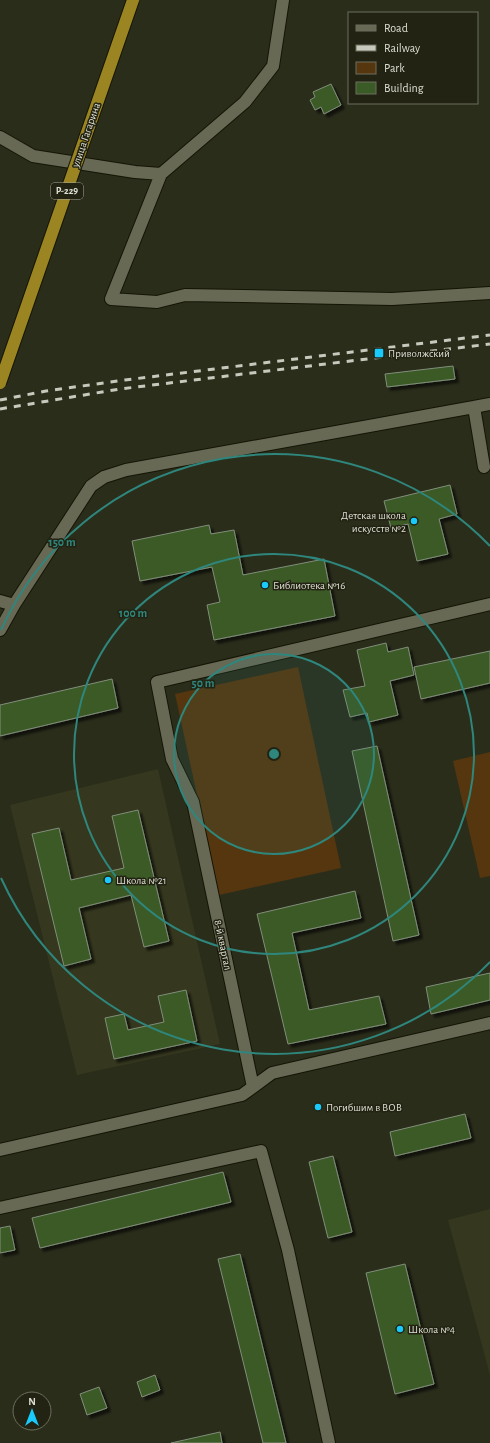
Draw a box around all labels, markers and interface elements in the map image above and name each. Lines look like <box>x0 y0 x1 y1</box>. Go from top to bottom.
legend <box>348 12 478 104</box>
text: Road <box>384 22 408 34</box>
text: Railway <box>384 42 420 55</box>
text: Park <box>384 62 405 74</box>
text: Building <box>384 82 424 94</box>
street label: улица Гагарина <box>69 101 102 170</box>
road number: Р-229 <box>51 183 83 199</box>
marker: Приволжский <box>373 347 385 359</box>
place label: Приволжский <box>388 348 450 359</box>
place label: Детская школа искусств №2 <box>341 510 406 534</box>
marker: Детская школа искусств №2 <box>409 516 419 526</box>
text: 150 m <box>48 536 76 548</box>
marker: Библиотека №16 <box>260 580 270 590</box>
place label: Библиотека №16 <box>273 580 345 591</box>
text: 100 m <box>119 607 147 619</box>
text: 50 m <box>192 677 215 689</box>
centre of rings <box>267 747 281 761</box>
marker: Школа №21 <box>103 875 113 885</box>
place label: Школа №21 <box>116 875 167 886</box>
street label: 8-й квартал <box>212 919 234 971</box>
marker: Погибшим в ВОВ <box>313 1102 323 1112</box>
place label: Погибшим в ВОВ <box>326 1102 402 1113</box>
marker: Школа №4 <box>395 1324 405 1334</box>
place label: Школа №4 <box>408 1324 455 1335</box>
north arrow <box>12 1391 52 1431</box>
text: N <box>28 1396 36 1407</box>

